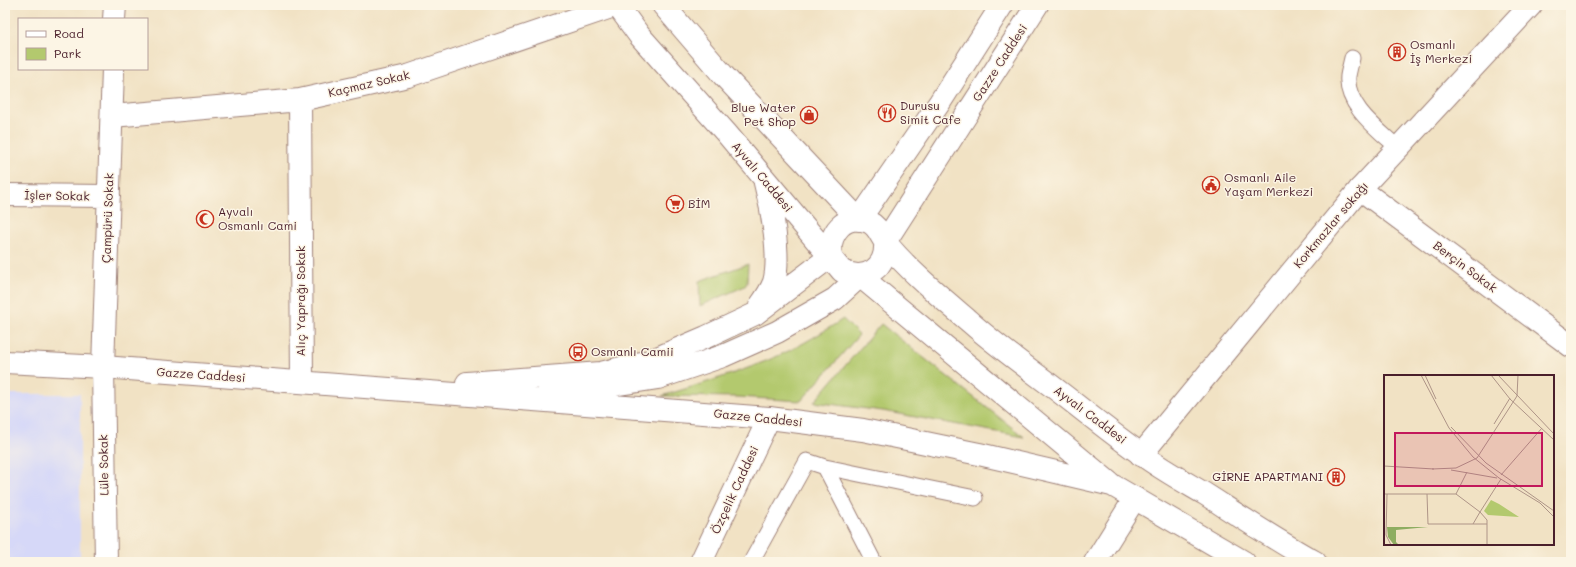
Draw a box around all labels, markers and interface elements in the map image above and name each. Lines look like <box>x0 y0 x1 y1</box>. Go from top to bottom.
legend <box>18 18 148 70</box>
street label: Gazze Caddesi <box>968 21 1030 104</box>
text: Road <box>54 25 84 41</box>
place label: Osmanlı İş Merkezi <box>1410 36 1472 66</box>
building icon: Osmanlı İş Merkezi <box>1387 42 1407 62</box>
text: Park <box>54 45 81 61</box>
street label: Kaçmaz Sokak <box>326 66 411 100</box>
place label: Durusu Simit Cafe <box>900 97 961 127</box>
place label: Blue Water Pet Shop <box>731 99 796 129</box>
restaurant icon: Durusu Simit Cafe <box>877 103 897 123</box>
shop icon: Blue Water Pet Shop <box>799 105 819 125</box>
street label: Ayvalı Caddesi <box>729 138 797 215</box>
place label: Osmanlı Aile Yaşam Merkezi <box>1224 169 1313 199</box>
street label: Çampürü Sokak <box>97 173 117 263</box>
public building icon: Osmanlı Aile Yaşam Merkezi <box>1201 175 1221 195</box>
street label: Korkmazlar sokağı <box>1289 178 1371 271</box>
street label: İşler Sokak <box>24 186 90 204</box>
supermarket icon: BİM <box>665 194 685 214</box>
place label: BİM <box>688 195 710 211</box>
place label: Ayvalı Osmanlı Cami <box>218 203 297 233</box>
mosque icon: Ayvalı Osmanlı Cami <box>195 209 215 229</box>
street label: Berçin Sokak <box>1430 237 1501 296</box>
street label: Alıç Yaprağı Sokak <box>292 246 308 356</box>
bus stop icon: Osmanlı Camii <box>568 342 588 362</box>
place label: Osmanlı Camii <box>591 343 674 359</box>
street label: Gazze Caddesi <box>156 363 246 385</box>
inset map <box>1384 375 1554 545</box>
street label: Ayvalı Caddesi <box>1051 382 1130 447</box>
street label: Gazze Caddesi <box>713 404 803 430</box>
street label: Lüle Sokak <box>94 434 112 496</box>
street label: Özçelik Caddesi <box>707 443 762 536</box>
building icon: GİRNE APARTMANI <box>1326 467 1346 487</box>
place label: GİRNE APARTMANI <box>1212 468 1323 484</box>

